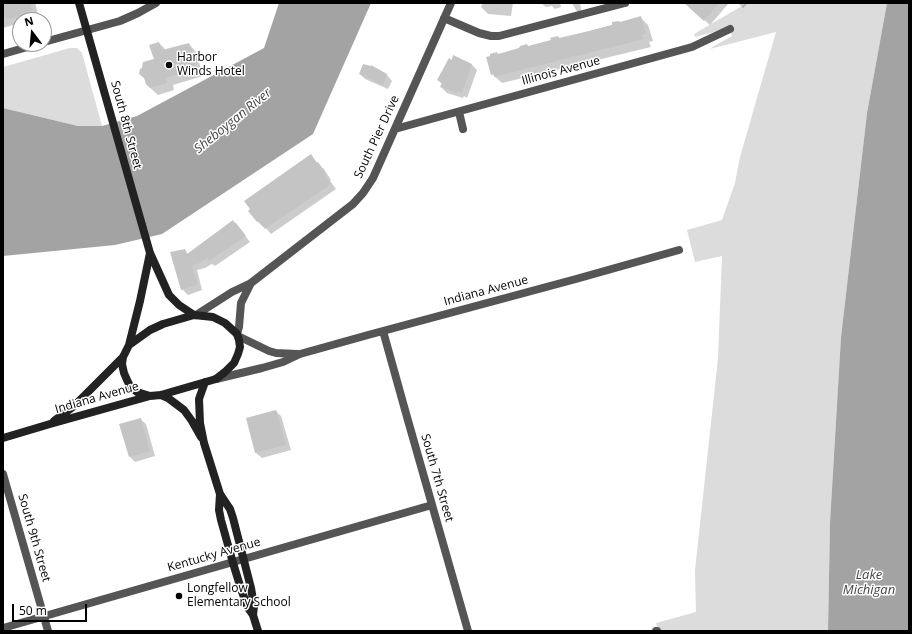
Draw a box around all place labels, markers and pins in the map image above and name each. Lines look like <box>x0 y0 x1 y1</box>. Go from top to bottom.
place label: Harbor Winds Hotel <box>177 51 245 79</box>
marker: Harbor Winds Hotel <box>164 60 174 70</box>
place label: Longfellow Elementary School <box>187 582 291 610</box>
marker: Longfellow Elementary School <box>174 591 184 601</box>

